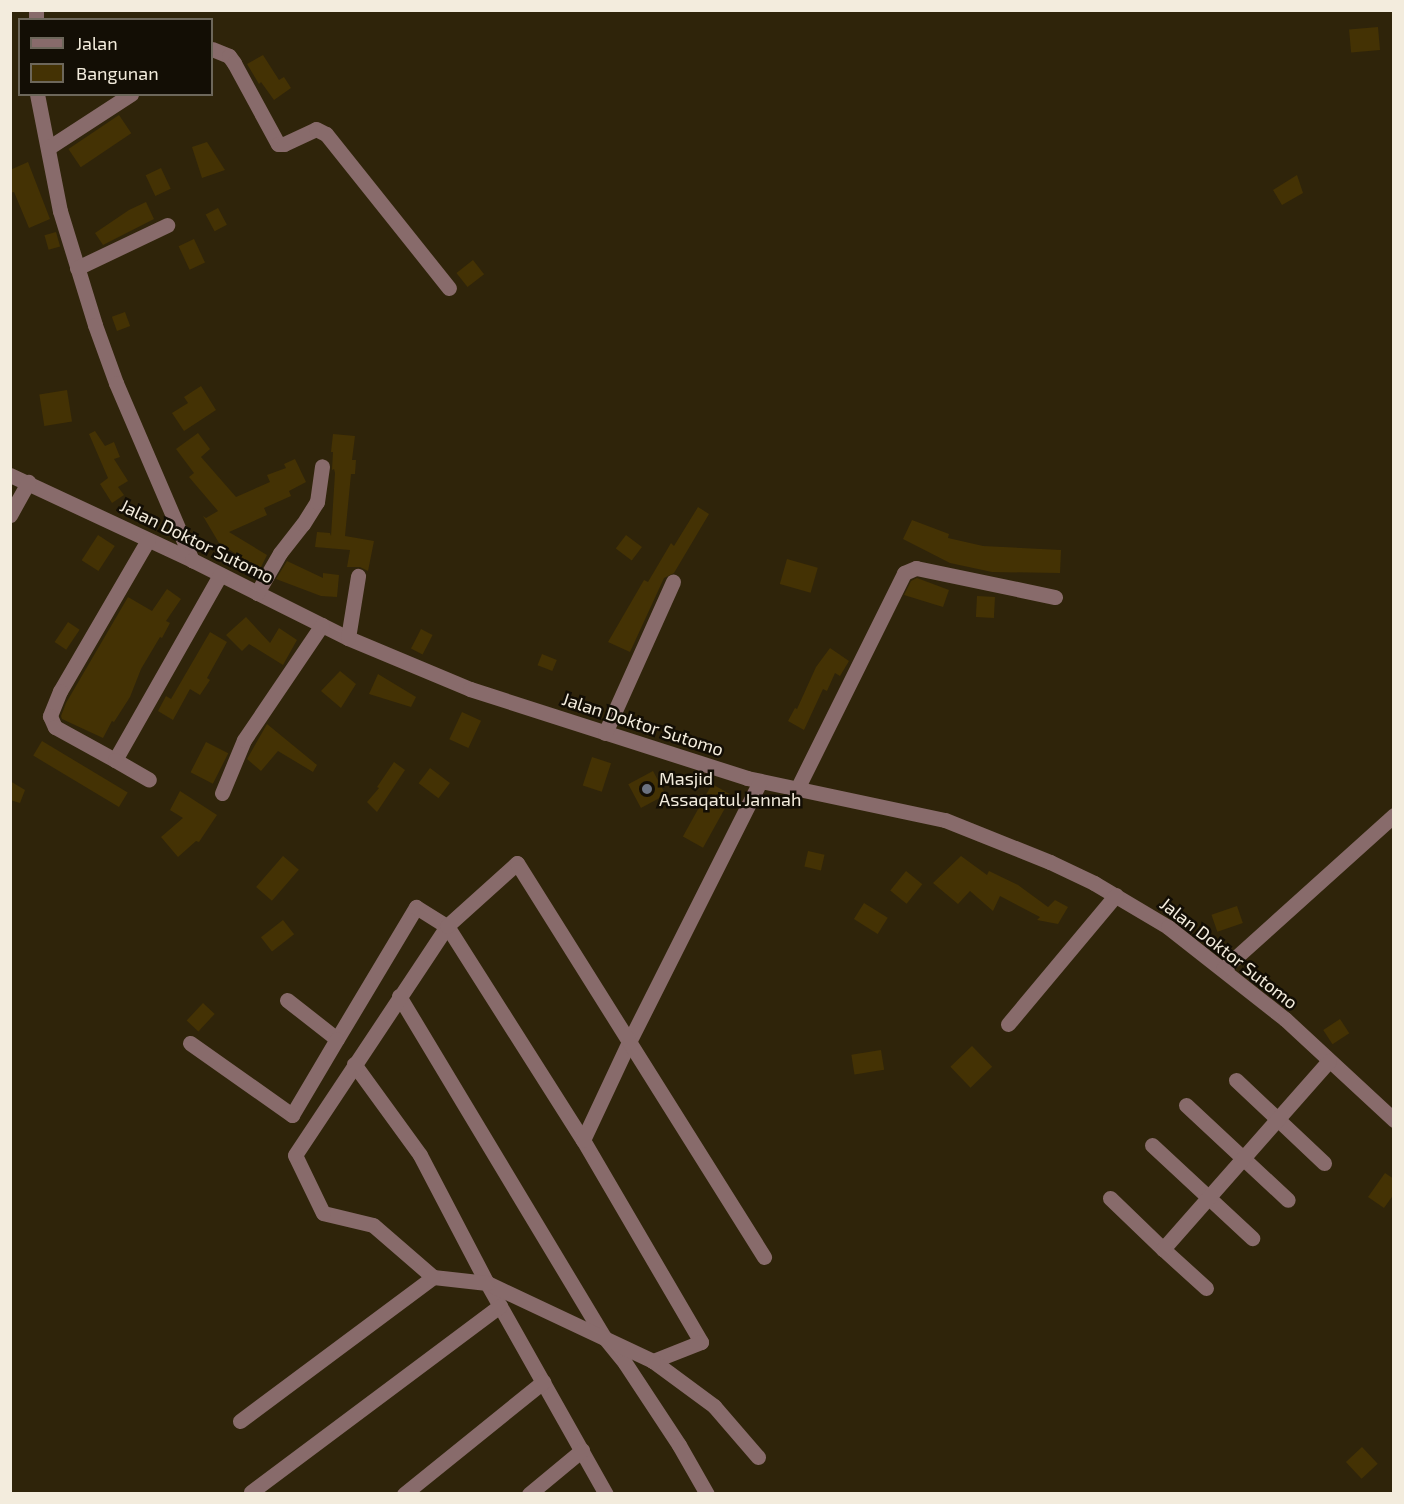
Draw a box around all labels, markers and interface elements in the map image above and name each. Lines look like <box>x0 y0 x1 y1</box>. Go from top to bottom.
legend <box>18 18 213 96</box>
text: Jalan <box>76 32 118 54</box>
text: Bangunan <box>76 62 159 84</box>
street label: Jalan Doktor Sutomo <box>116 494 278 588</box>
street label: Jalan Doktor Sutomo <box>559 688 727 760</box>
place label: Masjid Assaqatul Jannah <box>659 768 802 810</box>
marker: Masjid Assaqatul Jannah <box>640 782 654 796</box>
street label: Jalan Doktor Sutomo <box>1156 893 1302 1013</box>

